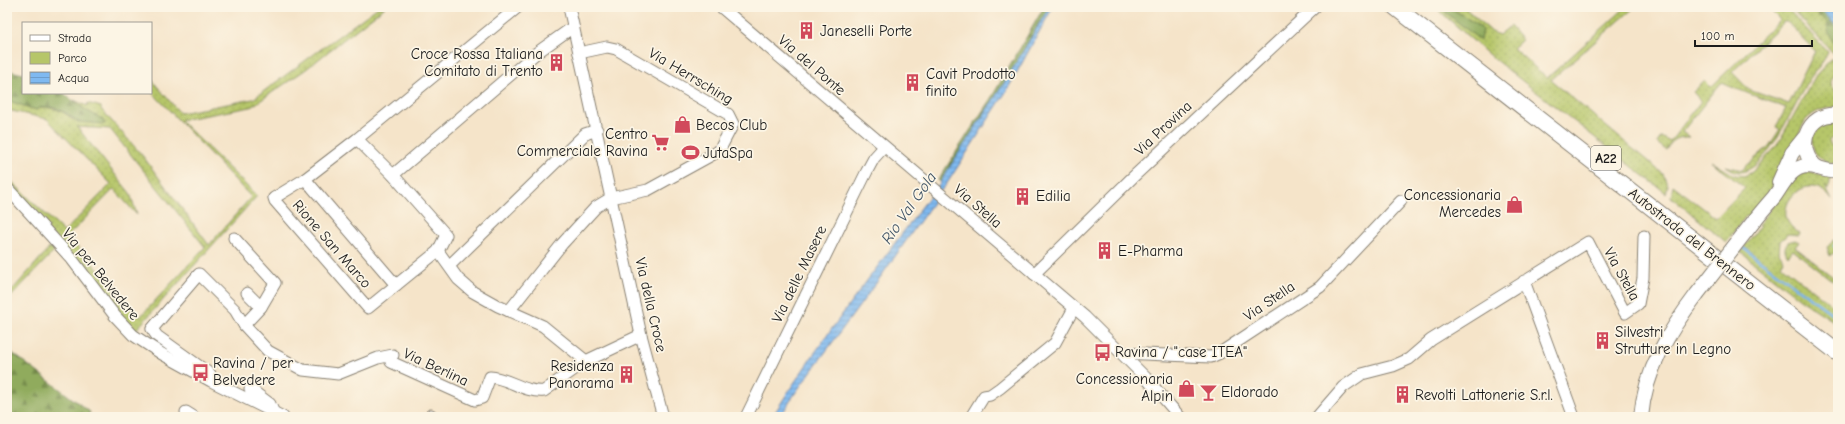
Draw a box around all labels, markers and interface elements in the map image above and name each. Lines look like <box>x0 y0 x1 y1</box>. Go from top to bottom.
building icon: Janeselli Porte <box>797 21 817 41</box>
legend <box>22 22 152 94</box>
place label: Janeselli Porte <box>820 22 913 40</box>
scale bar <box>1695 22 1812 48</box>
text: 100 m <box>1701 29 1734 43</box>
text: Strada <box>58 31 91 45</box>
street label: Via del Ponte <box>775 31 850 99</box>
street label: Via Herrsching <box>645 44 737 108</box>
place label: Croce Rossa Italiana Comitato di Trento <box>411 45 543 80</box>
text: Parco <box>58 51 87 65</box>
building icon: Croce Rossa Italiana Comitato di Trento <box>546 53 566 73</box>
place label: Cavit Prodotto finito <box>925 65 1016 100</box>
text: Acqua <box>58 71 89 85</box>
building icon: Cavit Prodotto finito <box>903 73 923 93</box>
street label: Via Provina <box>1131 97 1195 159</box>
shop icon: Becos Club <box>673 115 693 135</box>
place label: Becos Club <box>696 116 767 134</box>
place label: Centro Commerciale Ravina <box>517 125 648 160</box>
supermarket icon: Centro Commerciale Ravina <box>651 133 671 153</box>
sports icon: JutaSpa <box>680 143 700 163</box>
place label: JutaSpa <box>703 144 753 162</box>
road number: A22 <box>1591 146 1621 170</box>
water label: Rio Val Gola <box>878 169 940 247</box>
street label: Via Stella <box>950 180 1006 232</box>
street label: Autostrada del Brennero <box>1625 184 1759 294</box>
building icon: Edilia <box>1013 186 1033 206</box>
place label: Concessionaria Mercedes <box>1404 186 1501 221</box>
place label: Edilia <box>1036 187 1071 205</box>
shop icon: Concessionaria Mercedes <box>1504 194 1524 214</box>
street label: Rione San Marco <box>289 196 375 292</box>
street label: Via delle Masere <box>768 222 831 326</box>
street label: Via per Belvedere <box>58 224 144 324</box>
building icon: E-Pharma <box>1095 241 1115 261</box>
place label: E-Pharma <box>1118 242 1183 260</box>
street label: Via Stella <box>1600 244 1644 304</box>
street label: Via della Croce <box>631 256 671 355</box>
street label: Via Stella <box>1240 277 1298 325</box>
place label: Silvestri Strutture in Legno <box>1615 323 1731 358</box>
building icon: Silvestri Strutture in Legno <box>1592 331 1612 351</box>
bus stop icon: Ravina / "case ITEA" <box>1092 342 1112 362</box>
place label: Ravina / "case ITEA" <box>1115 343 1247 361</box>
street label: Via Berlina <box>401 344 471 390</box>
place label: Ravina / per Belvedere <box>213 354 293 389</box>
place label: Residenza Panorama <box>549 357 614 392</box>
bus stop icon: Ravina / per Belvedere <box>190 362 210 382</box>
building icon: Residenza Panorama <box>617 365 637 385</box>
place label: Concessionaria Alpin <box>1076 370 1173 405</box>
shop icon: Concessionaria Alpin <box>1176 378 1196 398</box>
bar icon: Eldorado <box>1198 382 1218 402</box>
place label: Eldorado <box>1221 383 1279 401</box>
building icon: Revolti Lattonerie S.r.l. <box>1392 385 1412 405</box>
place label: Revolti Lattonerie S.r.l. <box>1415 386 1553 404</box>

